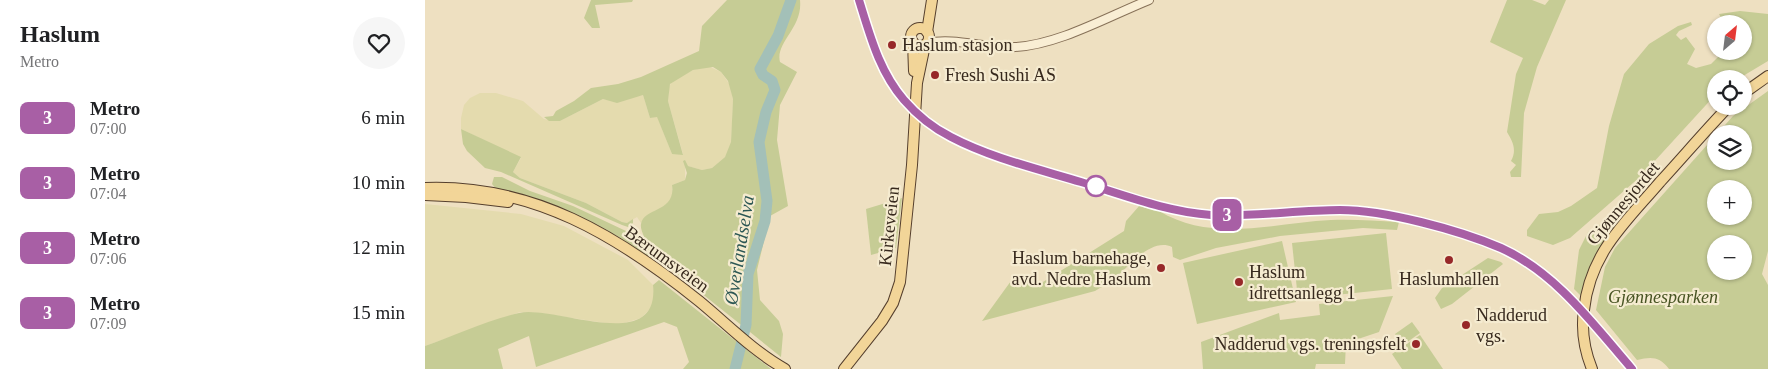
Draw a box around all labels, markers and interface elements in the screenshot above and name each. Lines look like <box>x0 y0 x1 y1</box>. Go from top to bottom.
north arrow <box>1707 15 1753 60</box>
map controls <box>1707 15 1752 280</box>
button: heart <box>353 17 405 69</box>
text: Haslum <box>20 21 100 47</box>
place label: Haslum stasjon <box>902 35 1013 55</box>
marker: Haslum stasjon <box>886 39 898 51</box>
text: Metro <box>20 53 59 70</box>
place label: Fresh Sushi AS <box>945 65 1056 85</box>
marker: Fresh Sushi AS <box>929 69 941 81</box>
button: locate <box>1707 70 1752 115</box>
text: Metro <box>90 98 140 119</box>
text: 6 min <box>361 107 405 128</box>
text: 3 <box>43 108 52 128</box>
text: 07:00 <box>90 120 126 137</box>
button: layers <box>1707 125 1752 170</box>
street label: Gjønnesjordet <box>1583 158 1663 248</box>
text: Metro <box>90 163 140 184</box>
text: 10 min <box>352 172 405 193</box>
text: 3 <box>43 173 52 193</box>
unlabelled marker <box>1085 175 1107 197</box>
button: + <box>1707 180 1752 225</box>
text: 07:04 <box>90 185 126 202</box>
street label: Kirkeveien <box>875 185 903 267</box>
water label: Øverlandselva <box>720 194 758 307</box>
line badge: 3 <box>1211 199 1243 231</box>
text: 3 <box>1223 205 1232 225</box>
street label: Bærumsveien <box>621 222 713 296</box>
text: Metro <box>90 228 140 249</box>
button: − <box>1707 235 1752 280</box>
text: 12 min <box>352 237 405 258</box>
text: 3 <box>43 238 52 258</box>
place label: Haslum barnehage, avd. Nedre Haslum <box>1012 248 1151 289</box>
text: 07:06 <box>90 250 126 267</box>
marker: Haslumhallen <box>1443 254 1455 266</box>
marker: Haslum barnehage, avd. Nedre Haslum <box>1155 262 1167 274</box>
place label: Haslum idrettsanlegg 1 <box>1249 262 1355 303</box>
place label: Haslumhallen <box>1399 269 1499 289</box>
marker: Haslum idrettsanlegg 1 <box>1233 276 1245 288</box>
park label: Gjønnesparken <box>1608 287 1718 307</box>
text: Metro <box>90 293 140 314</box>
text: 15 min <box>352 302 405 323</box>
text: 3 <box>43 303 52 323</box>
place label: Nadderud vgs. <box>1476 305 1547 346</box>
text: 07:09 <box>90 315 126 332</box>
marker: Nadderud vgs. <box>1460 319 1472 331</box>
place label: Nadderud vgs. treningsfelt <box>1215 334 1406 354</box>
marker: Nadderud vgs. treningsfelt <box>1410 338 1422 350</box>

